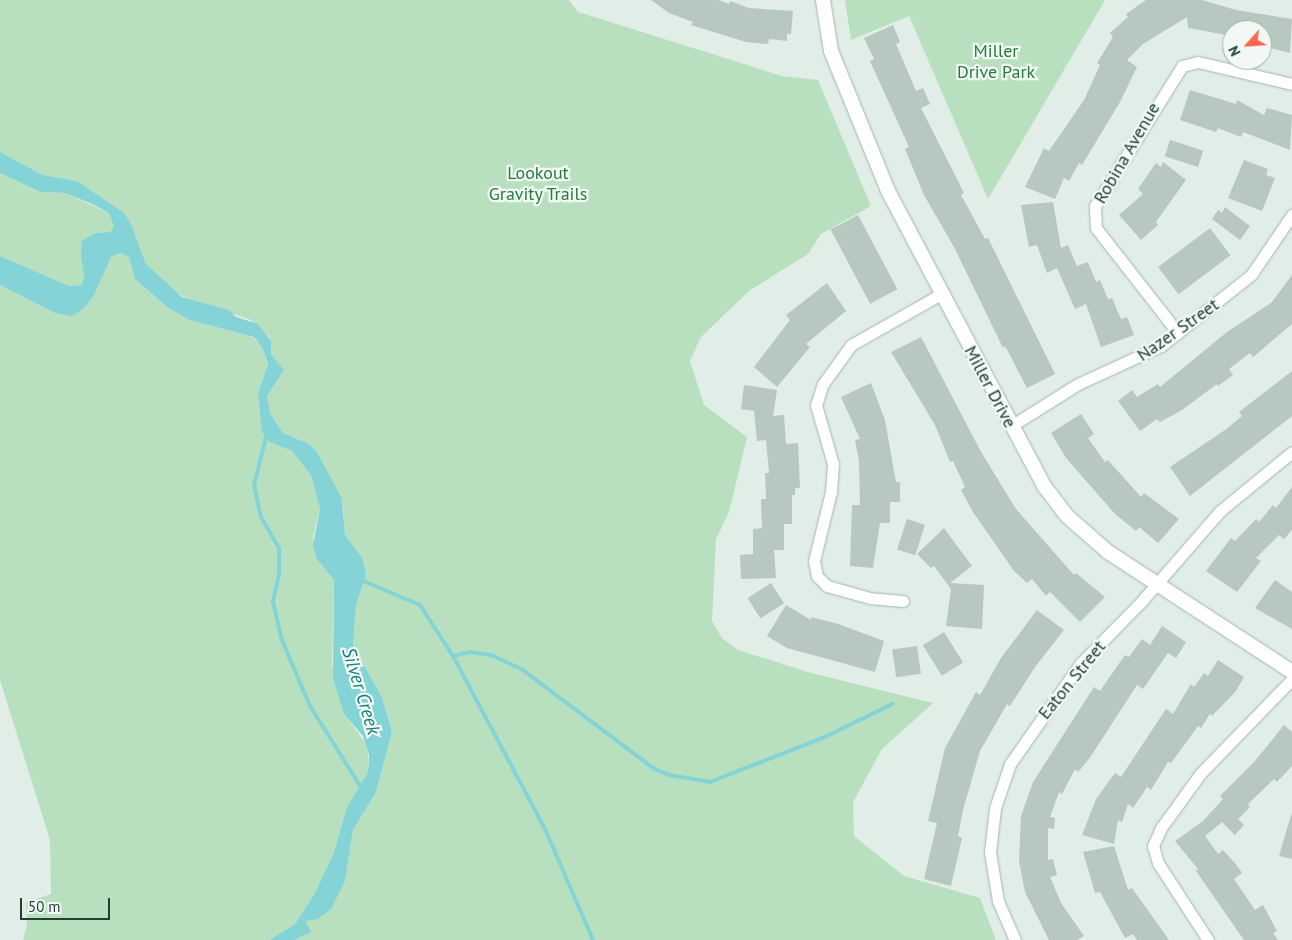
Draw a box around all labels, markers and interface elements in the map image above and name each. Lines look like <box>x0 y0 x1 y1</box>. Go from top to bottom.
north arrow <box>1222 20 1272 70</box>
park label: Miller Drive Park <box>957 41 1035 84</box>
text: N <box>1224 43 1245 59</box>
street label: Robina Avenue <box>1089 98 1165 208</box>
park label: Lookout Gravity Trails <box>488 163 588 205</box>
street label: Nazer Street <box>1133 294 1223 366</box>
street label: Miller Drive <box>959 342 1021 432</box>
street label: Eaton Street <box>1034 636 1110 724</box>
water label: Silver Creek <box>337 645 385 737</box>
scale bar <box>22 888 112 920</box>
text: 50 m <box>28 897 61 916</box>

